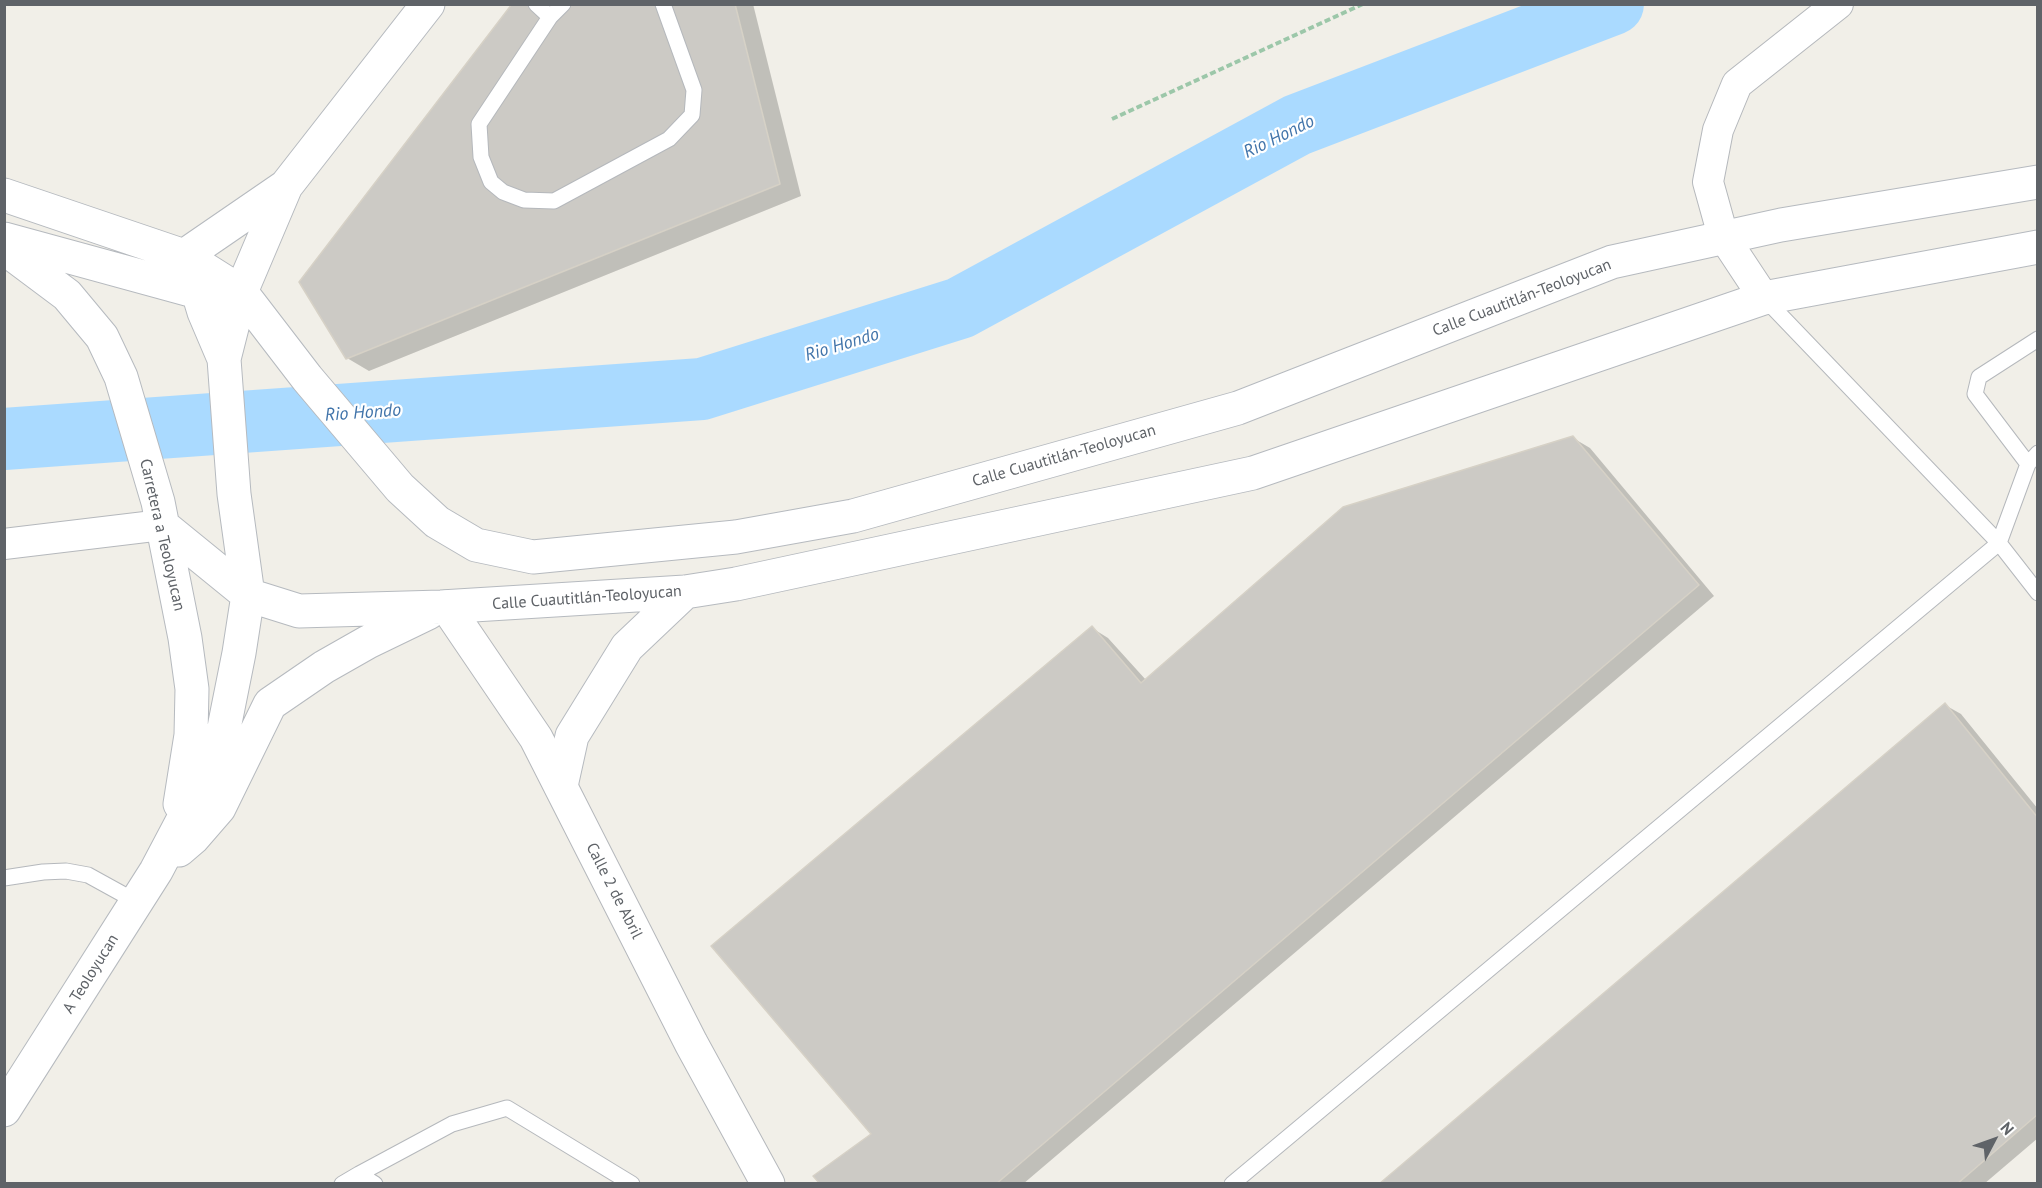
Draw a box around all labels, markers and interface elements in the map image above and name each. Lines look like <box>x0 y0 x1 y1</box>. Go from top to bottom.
water label: Rio Hondo <box>1240 111 1318 163</box>
street label: Calle Cuautitlán-Teoloyucan <box>1430 255 1614 341</box>
water label: Rio Hondo <box>802 324 882 366</box>
water label: Rio Hondo <box>324 400 402 426</box>
street label: Calle Cuautitlán-Teoloyucan <box>970 421 1158 491</box>
street label: Carretera a Teoloyucan <box>135 457 189 613</box>
street label: Calle Cuautitlán-Teoloyucan <box>492 582 682 614</box>
street label: Calle 2 de Abril <box>582 840 646 942</box>
street label: A Teoloyucan <box>59 931 123 1017</box>
north arrow <box>1964 1110 2024 1170</box>
text: N <box>1997 1118 2019 1139</box>

